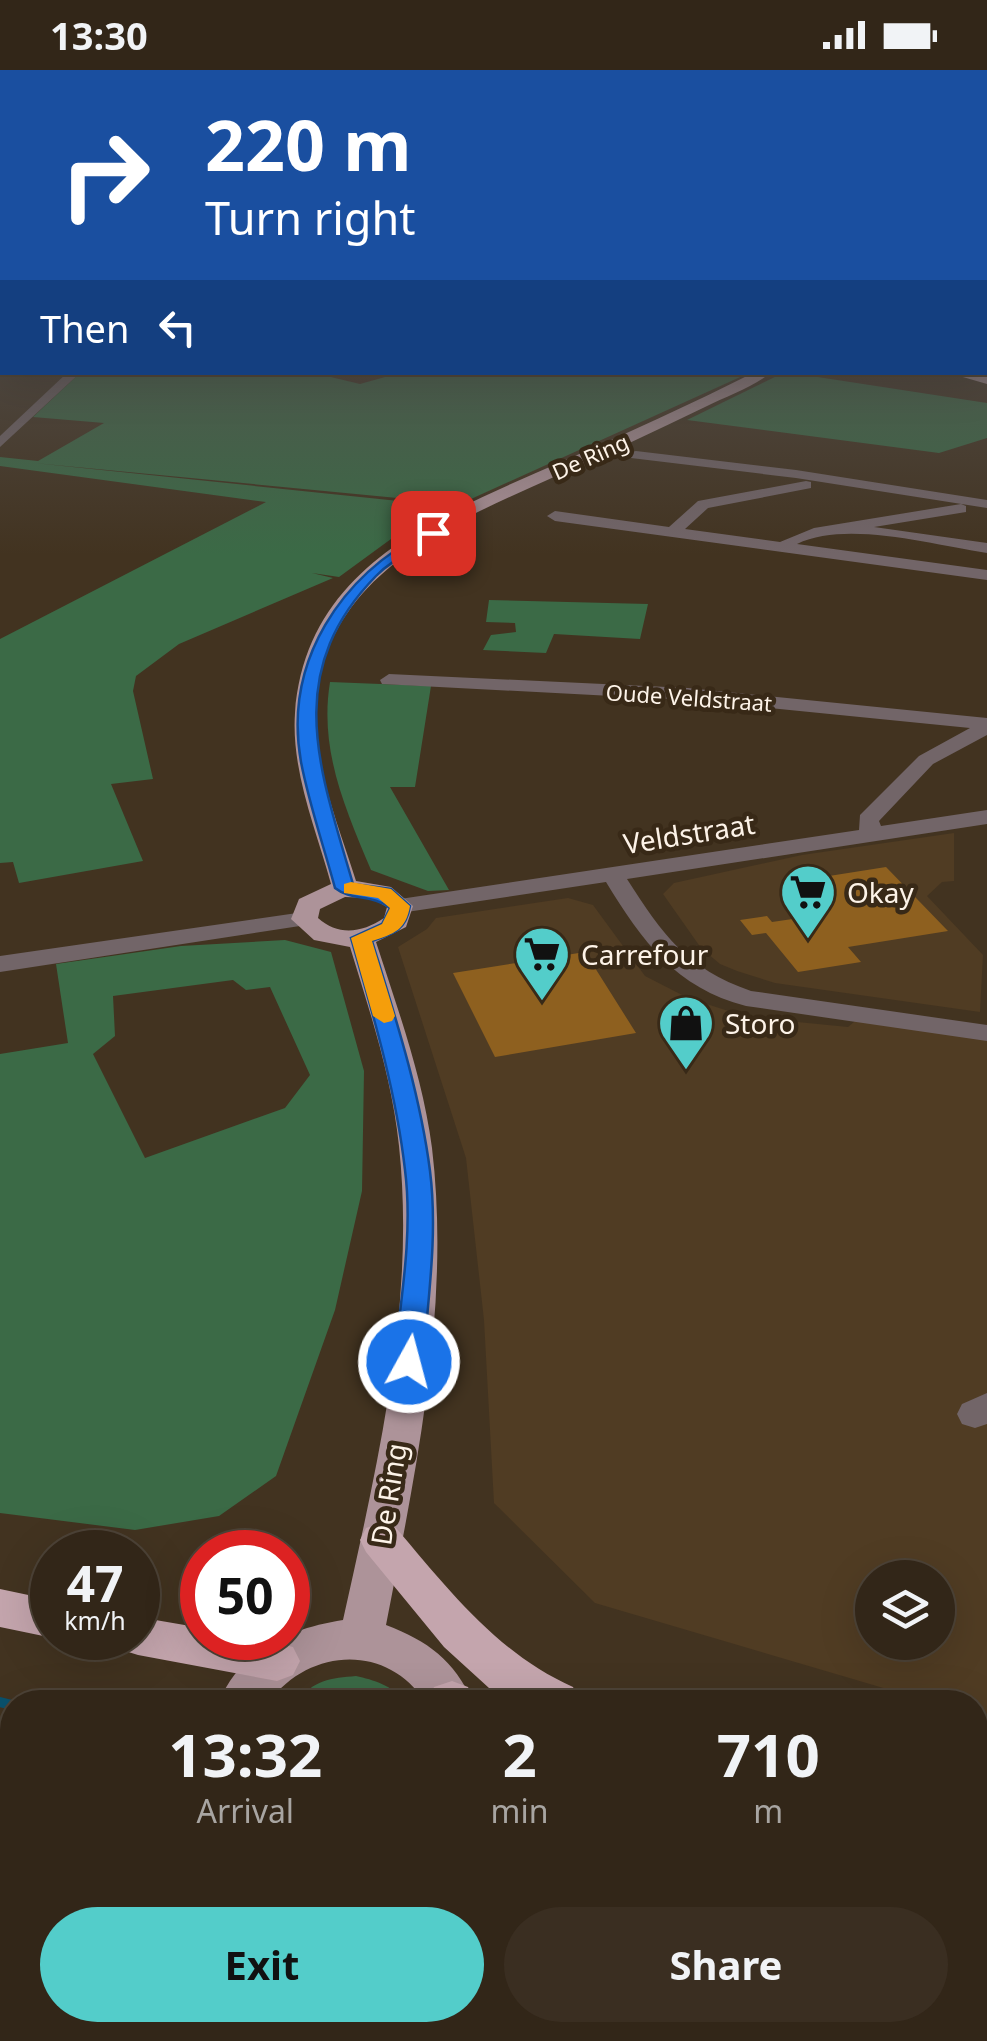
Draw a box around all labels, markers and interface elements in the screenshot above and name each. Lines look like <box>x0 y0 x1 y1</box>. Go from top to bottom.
text: 13:30 <box>50 9 148 61</box>
text: 220 m <box>205 96 412 192</box>
icon: right <box>40 110 170 240</box>
text: Turn right <box>205 187 416 248</box>
icon: left <box>150 300 205 355</box>
text: Then <box>40 302 130 354</box>
street label: De Ring <box>547 426 633 486</box>
pin <box>391 491 476 576</box>
icon: arrive <box>406 506 461 561</box>
street label: Oude Veldstraat <box>605 676 773 718</box>
street label: Veldstraat <box>621 804 757 862</box>
supermarket icon: Okay <box>778 862 838 941</box>
place label: Okay <box>847 873 915 911</box>
supermarket icon: Carrefour <box>512 924 572 1003</box>
place label: Carrefour <box>581 935 709 973</box>
shop icon: Storo <box>656 993 716 1072</box>
place label: Storo <box>725 1004 795 1042</box>
position arrow <box>357 1310 461 1414</box>
street label: De Ring <box>361 1440 415 1548</box>
speed limit sign: 50 <box>180 1530 310 1660</box>
text: 47 <box>66 1549 124 1617</box>
map controls <box>855 1560 955 1660</box>
button: layers <box>855 1560 955 1660</box>
text: km/h <box>64 1603 126 1637</box>
text: 13:32 <box>168 1713 322 1795</box>
text: 2 <box>502 1713 537 1795</box>
text: 710 <box>717 1713 820 1795</box>
text: Arrival <box>197 1789 294 1832</box>
text: min <box>491 1789 549 1832</box>
text: m <box>753 1789 783 1832</box>
button: Exit <box>40 1907 484 2022</box>
button: Share <box>504 1907 948 2022</box>

